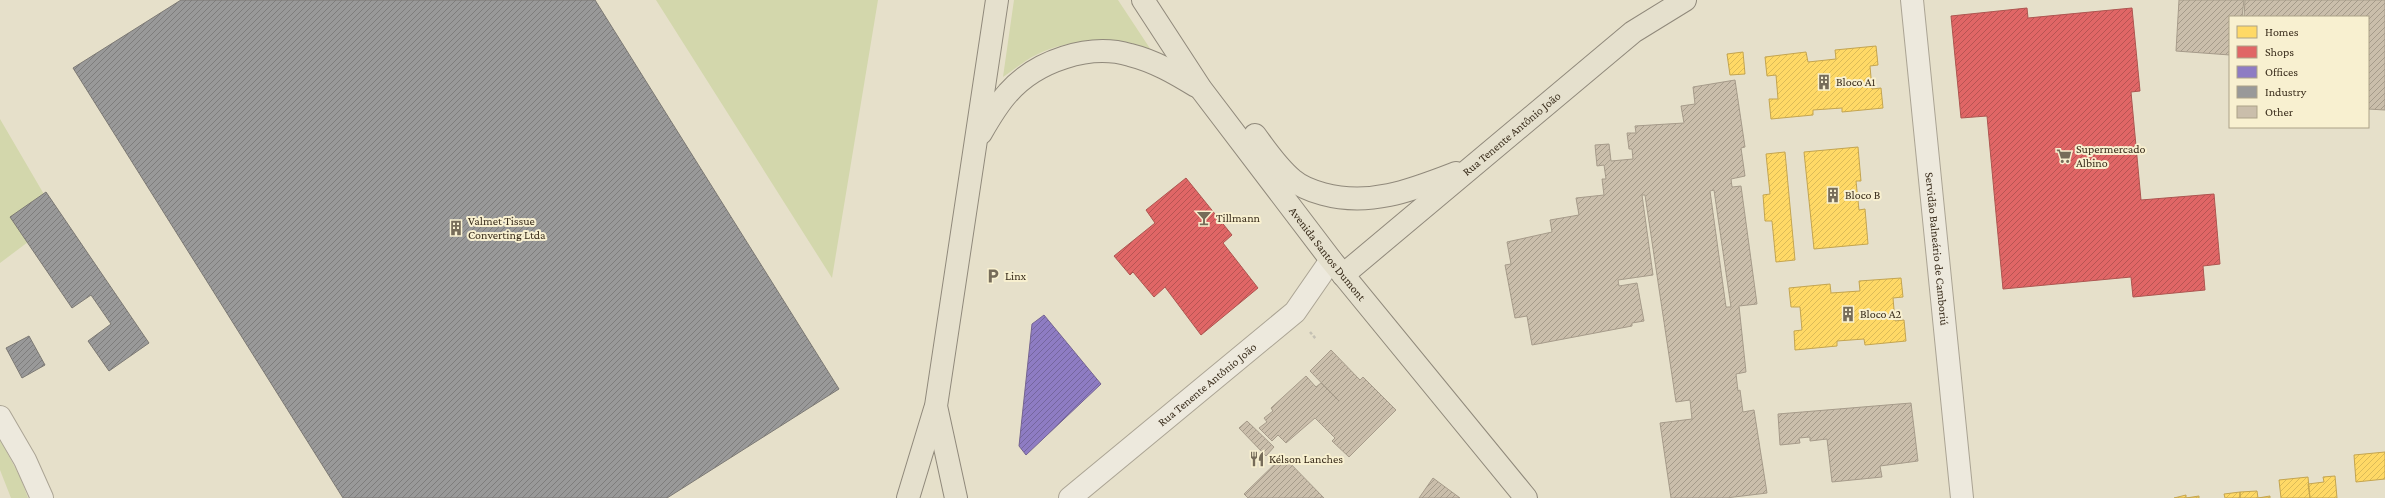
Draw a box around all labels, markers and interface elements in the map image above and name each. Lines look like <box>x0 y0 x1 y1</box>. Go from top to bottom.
legend <box>2229 16 2369 128</box>
text: Homes <box>2265 25 2299 39</box>
text: Shops <box>2265 45 2294 59</box>
text: Offices <box>2265 65 2298 79</box>
building icon: Bloco A1 <box>1815 73 1833 91</box>
place label: Bloco A1 <box>1836 75 1876 89</box>
text: Industry <box>2265 85 2307 99</box>
street label: Rua Tenente Antônio João <box>1460 89 1564 179</box>
text: Other <box>2265 105 2294 119</box>
place label: Supermercado Albino <box>2076 142 2146 170</box>
supermarket icon: Supermercado Albino <box>2055 147 2073 165</box>
street label: Servidão Balneário de Camboriú <box>1922 171 1952 327</box>
building icon: Bloco B <box>1824 186 1842 204</box>
place label: Bloco B <box>1845 188 1881 202</box>
street label: Avenida Santos Dumont <box>1286 204 1369 305</box>
bar icon: Tillmann <box>1195 209 1213 227</box>
place label: Tillmann <box>1216 211 1261 225</box>
place label: Valmet Tissue Converting Ltda <box>468 214 546 242</box>
building icon: Valmet Tissue Converting Ltda <box>447 219 465 237</box>
parking icon: Linx <box>984 267 1002 285</box>
place label: Linx <box>1005 269 1027 283</box>
building icon: Bloco A2 <box>1839 305 1857 323</box>
place label: Bloco A2 <box>1860 307 1902 321</box>
street label: Rua Tenente Antônio João <box>1155 340 1259 429</box>
restaurant icon: Kélson Lanches <box>1248 450 1266 468</box>
place label: Kélson Lanches <box>1269 452 1343 466</box>

